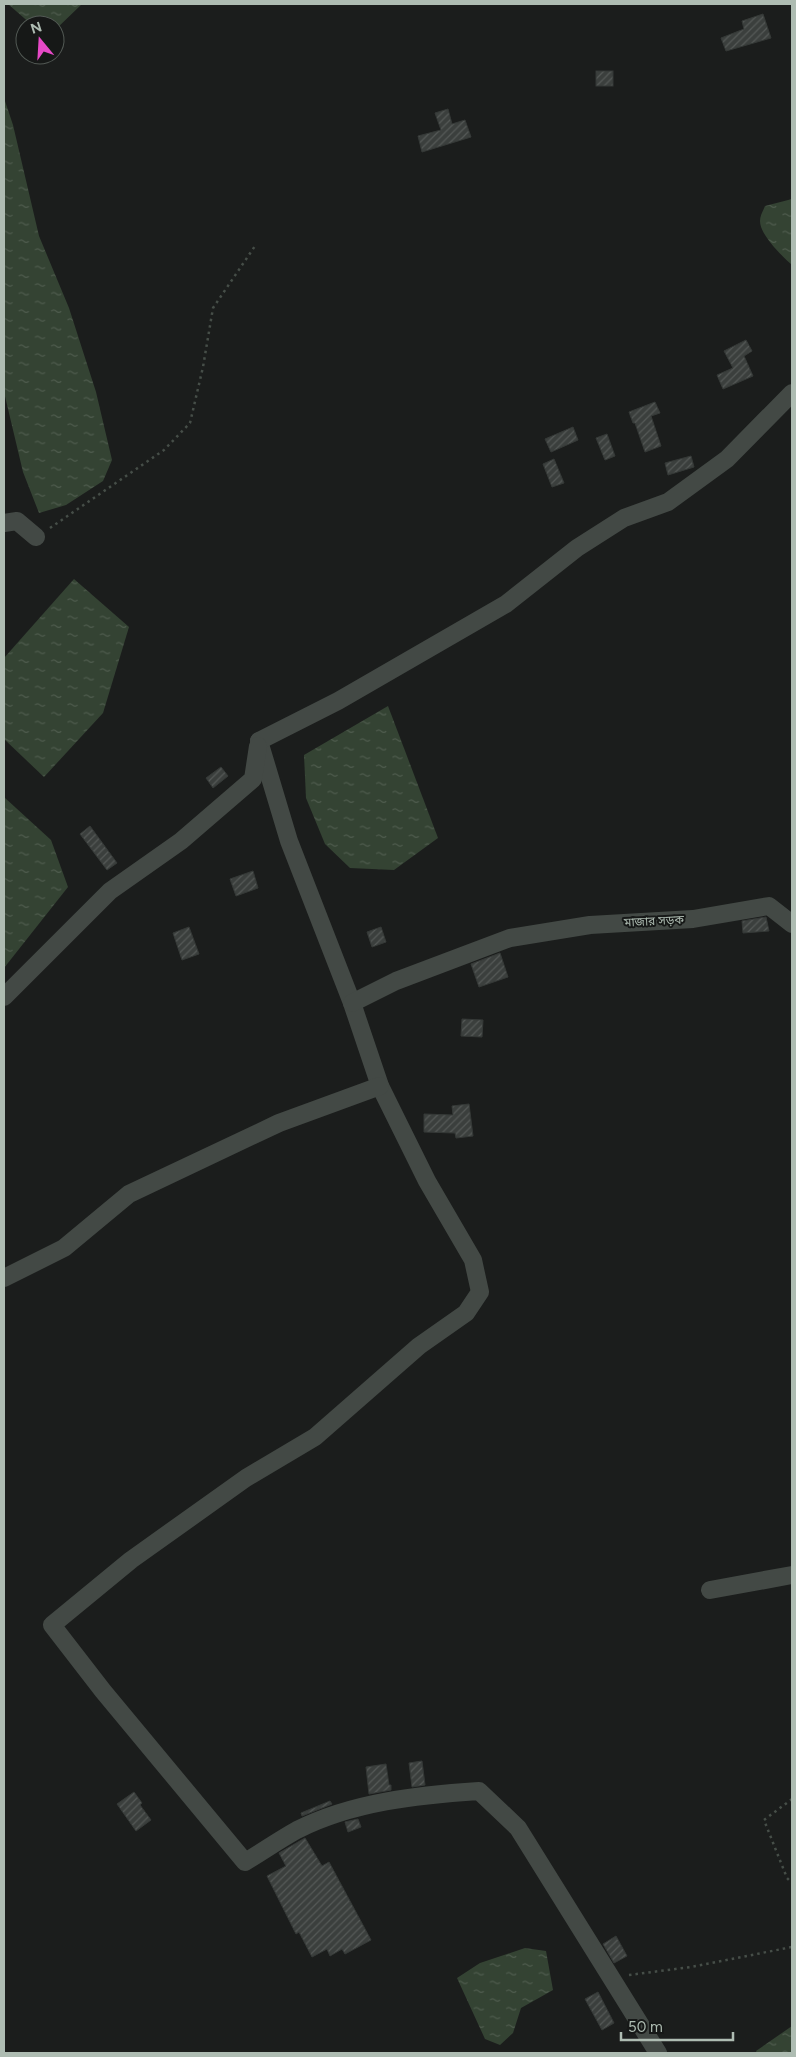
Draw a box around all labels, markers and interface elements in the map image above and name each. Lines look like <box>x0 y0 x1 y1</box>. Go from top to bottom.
north arrow <box>15 15 65 65</box>
text: N <box>28 18 44 38</box>
street label: মাজার সড়ক <box>623 912 685 930</box>
scale bar <box>621 2010 734 2042</box>
text: 50 m <box>628 2018 663 2036</box>

